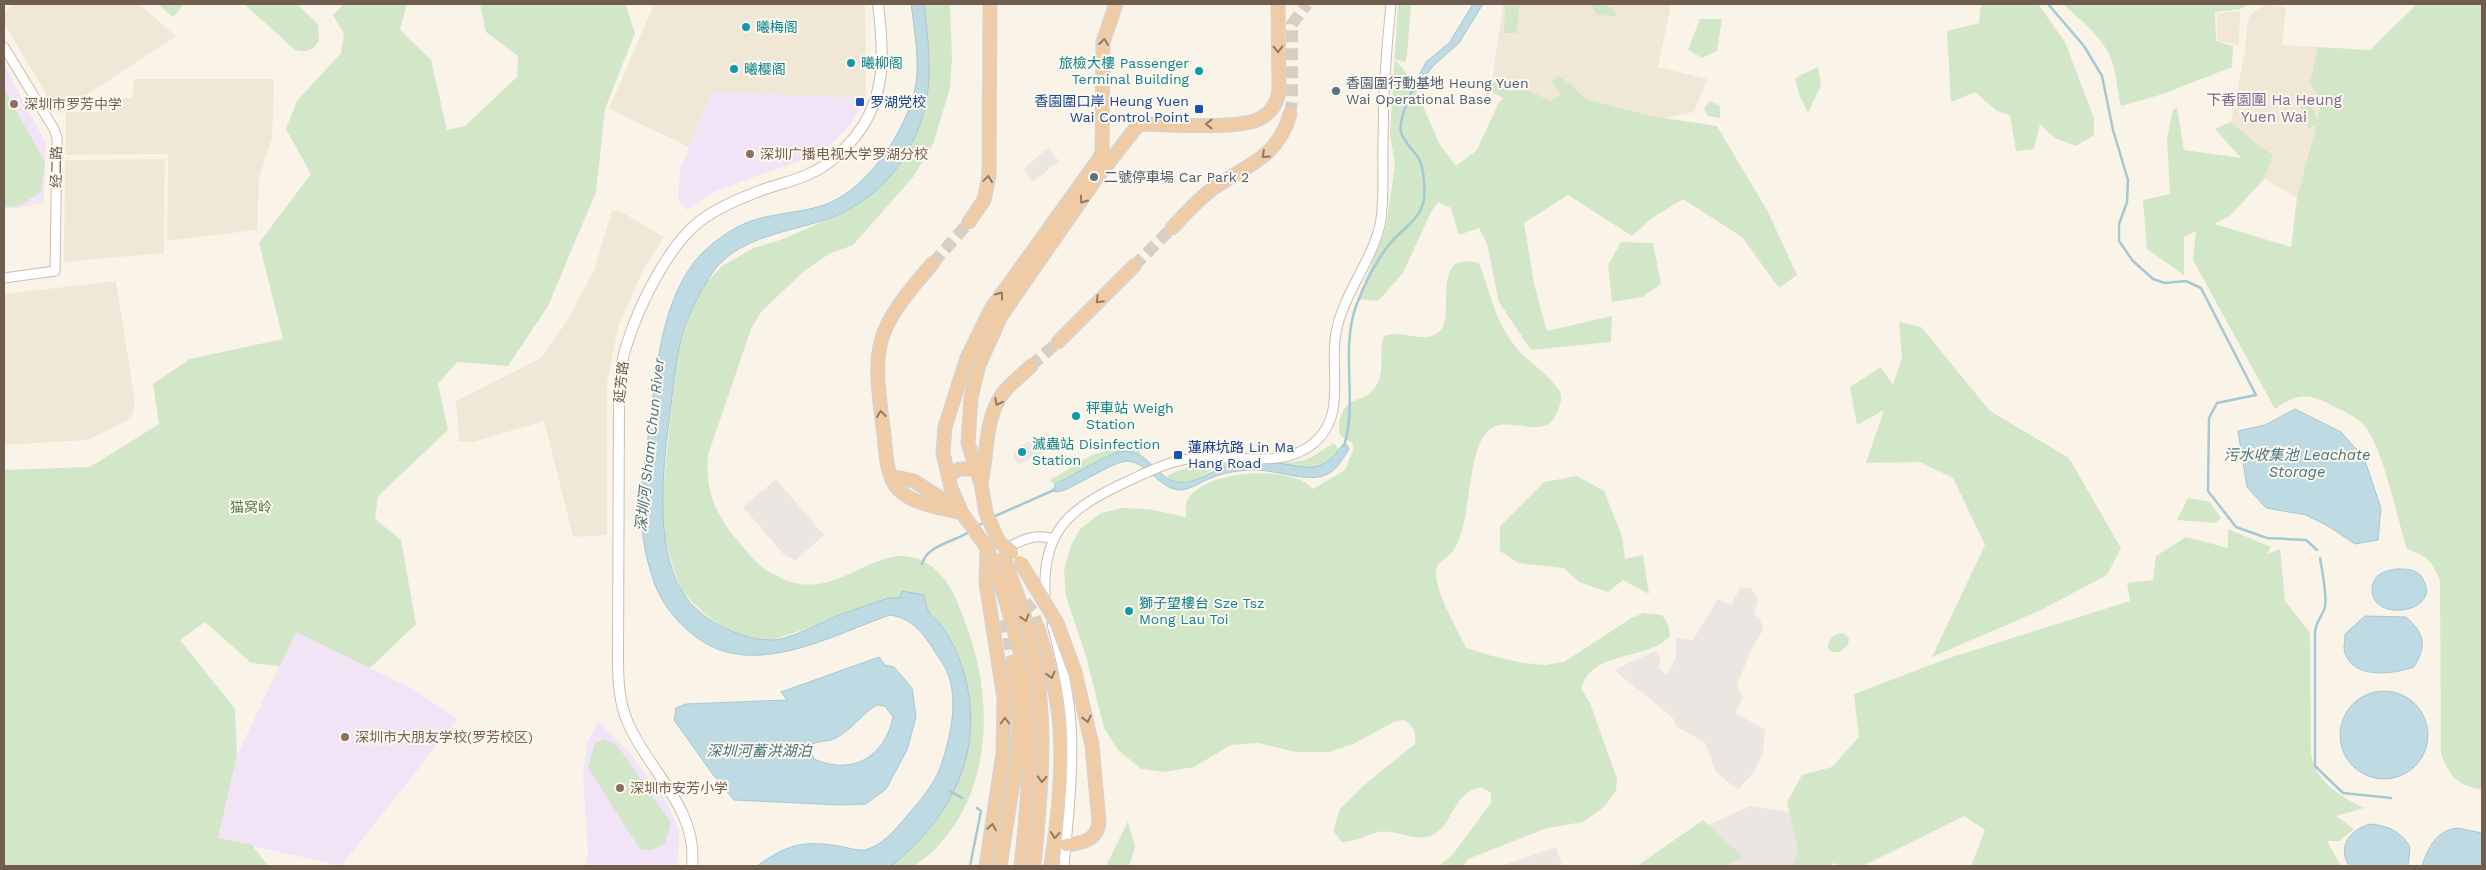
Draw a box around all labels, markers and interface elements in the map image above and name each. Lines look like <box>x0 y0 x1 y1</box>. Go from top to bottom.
place label: 曦梅阁 <box>756 19 798 35</box>
marker: 曦梅阁 <box>740 21 752 33</box>
one-way arrow <box>1098 37 1109 45</box>
one-way arrow <box>1273 46 1283 53</box>
place label: 曦柳阁 <box>861 55 903 71</box>
place label: 旅檢大樓 Passenger Terminal Building <box>1059 55 1190 87</box>
marker: 曦柳阁 <box>845 57 857 69</box>
place label: 曦樱阁 <box>744 61 786 77</box>
marker: 曦樱阁 <box>728 63 740 75</box>
marker: 旅檢大樓 Passenger Terminal Building <box>1193 65 1205 77</box>
place label: 香園圍行動基地 Heung Yuen Wai Operational Base <box>1346 75 1529 107</box>
marker: 香園圍行動基地 Heung Yuen Wai Operational Base <box>1330 85 1342 97</box>
district label: 下香園圍 Ha Heung Yuen Wai <box>2206 91 2342 126</box>
place label: 香園圍口岸 Heung Yuen Wai Control Point <box>1034 93 1189 125</box>
place label: 罗湖党校 <box>870 94 926 110</box>
place label: 深圳市罗芳中学 <box>24 96 122 112</box>
marker: 罗湖党校 <box>854 96 866 108</box>
marker: 深圳市罗芳中学 <box>8 98 20 110</box>
marker: 香園圍口岸 Heung Yuen Wai Control Point <box>1193 103 1205 115</box>
one-way arrow <box>1205 119 1213 130</box>
street label: 经二路 <box>48 146 64 188</box>
place label: 深圳广播电视大学罗湖分校 <box>760 146 928 162</box>
marker: 深圳广播电视大学罗湖分校 <box>744 148 756 160</box>
one-way arrow <box>1262 149 1271 158</box>
place label: 二號停車場 Car Park 2 <box>1104 169 1249 185</box>
marker: 二號停車場 Car Park 2 <box>1088 171 1100 183</box>
one-way arrow <box>983 175 993 183</box>
one-way arrow <box>1080 194 1089 204</box>
one-way arrow <box>994 291 1003 301</box>
one-way arrow <box>1096 294 1105 303</box>
water label: 深圳河 Sham Chun River <box>632 356 668 533</box>
street label: 延芳路 <box>611 360 631 404</box>
one-way arrow <box>994 396 1004 405</box>
place label: 秤車站 Weigh Station <box>1086 400 1174 432</box>
one-way arrow <box>876 410 887 418</box>
marker: 秤車站 Weigh Station <box>1070 410 1082 422</box>
place label: 滅蟲站 Disinfection Station <box>1032 436 1160 468</box>
place label: 蓮麻坑路 Lin Ma Hang Road <box>1188 439 1294 471</box>
marker: 滅蟲站 Disinfection Station <box>1016 446 1028 458</box>
water label: 污水收集池 Leachate Storage <box>2223 446 2371 481</box>
marker: 蓮麻坑路 Lin Ma Hang Road <box>1172 449 1184 461</box>
park label: 猫窝岭 <box>230 499 272 515</box>
place label: 獅子望樓台 Sze Tsz Mong Lau Toi <box>1139 595 1265 627</box>
marker: 獅子望樓台 Sze Tsz Mong Lau Toi <box>1123 605 1135 617</box>
one-way arrow <box>1019 614 1029 622</box>
one-way arrow <box>1045 670 1056 679</box>
one-way arrow <box>1081 714 1092 723</box>
one-way arrow <box>1000 717 1010 724</box>
place label: 深圳市大朋友学校(罗芳校区) <box>355 729 533 745</box>
marker: 深圳市大朋友学校(罗芳校区) <box>339 731 351 743</box>
water label: 深圳河蓄洪湖泊 <box>706 742 813 760</box>
one-way arrow <box>1036 775 1047 783</box>
place label: 深圳市安芳小学 <box>630 780 728 796</box>
marker: 深圳市安芳小学 <box>614 782 626 794</box>
one-way arrow <box>986 822 996 831</box>
one-way arrow <box>1050 831 1061 839</box>

